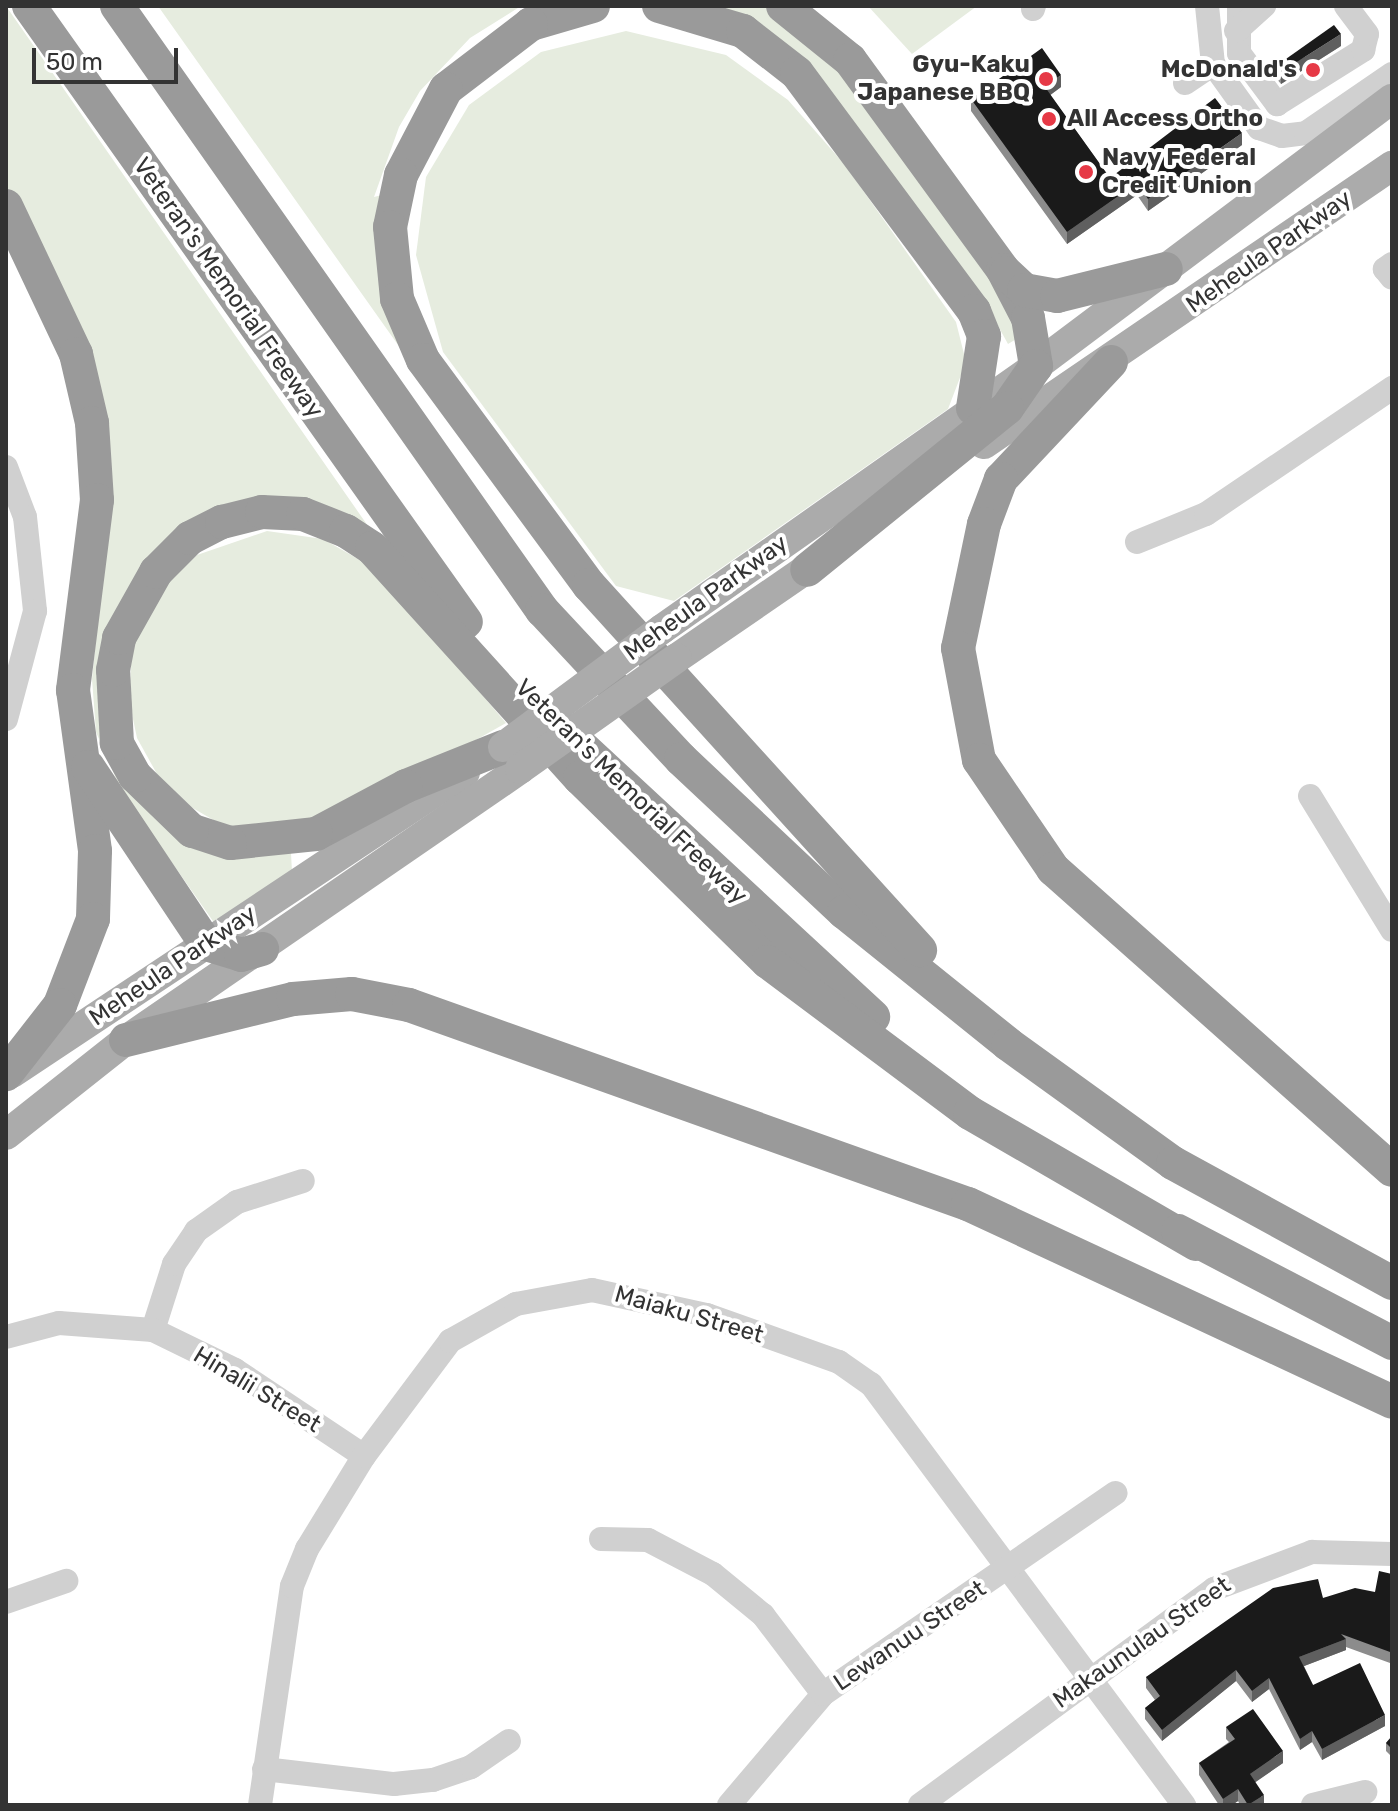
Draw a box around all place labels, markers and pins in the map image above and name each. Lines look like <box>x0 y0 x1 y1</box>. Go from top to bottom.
place label: Gyu-Kaku Japanese BBQ <box>857 51 1030 107</box>
place label: McDonald's <box>1161 56 1297 84</box>
marker: McDonald's <box>1304 61 1322 79</box>
marker: Gyu-Kaku Japanese BBQ <box>1037 70 1055 88</box>
place label: All Access Ortho <box>1067 105 1264 133</box>
marker: All Access Ortho <box>1038 108 1060 130</box>
place label: Navy Federal Credit Union <box>1102 144 1257 200</box>
marker: Navy Federal Credit Union <box>1077 163 1095 181</box>

